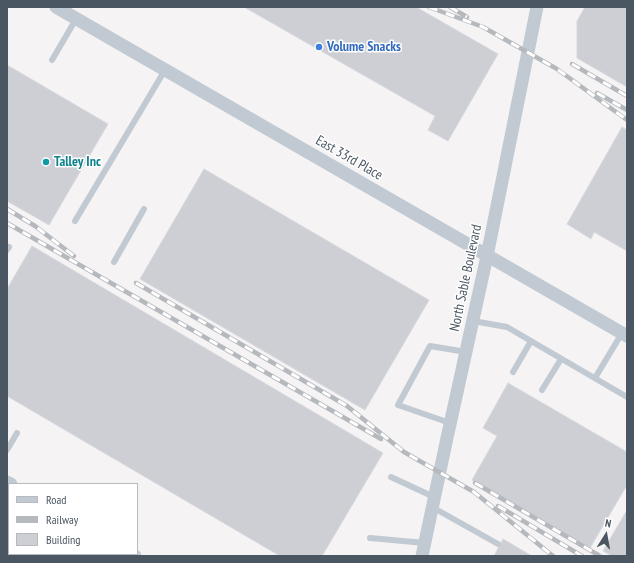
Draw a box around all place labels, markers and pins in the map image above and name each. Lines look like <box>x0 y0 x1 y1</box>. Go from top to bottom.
place label: Volume Snacks <box>327 39 401 55</box>
marker: Volume Snacks <box>314 42 324 52</box>
place label: Talley Inc <box>54 154 101 170</box>
marker: Talley Inc <box>41 157 51 167</box>

